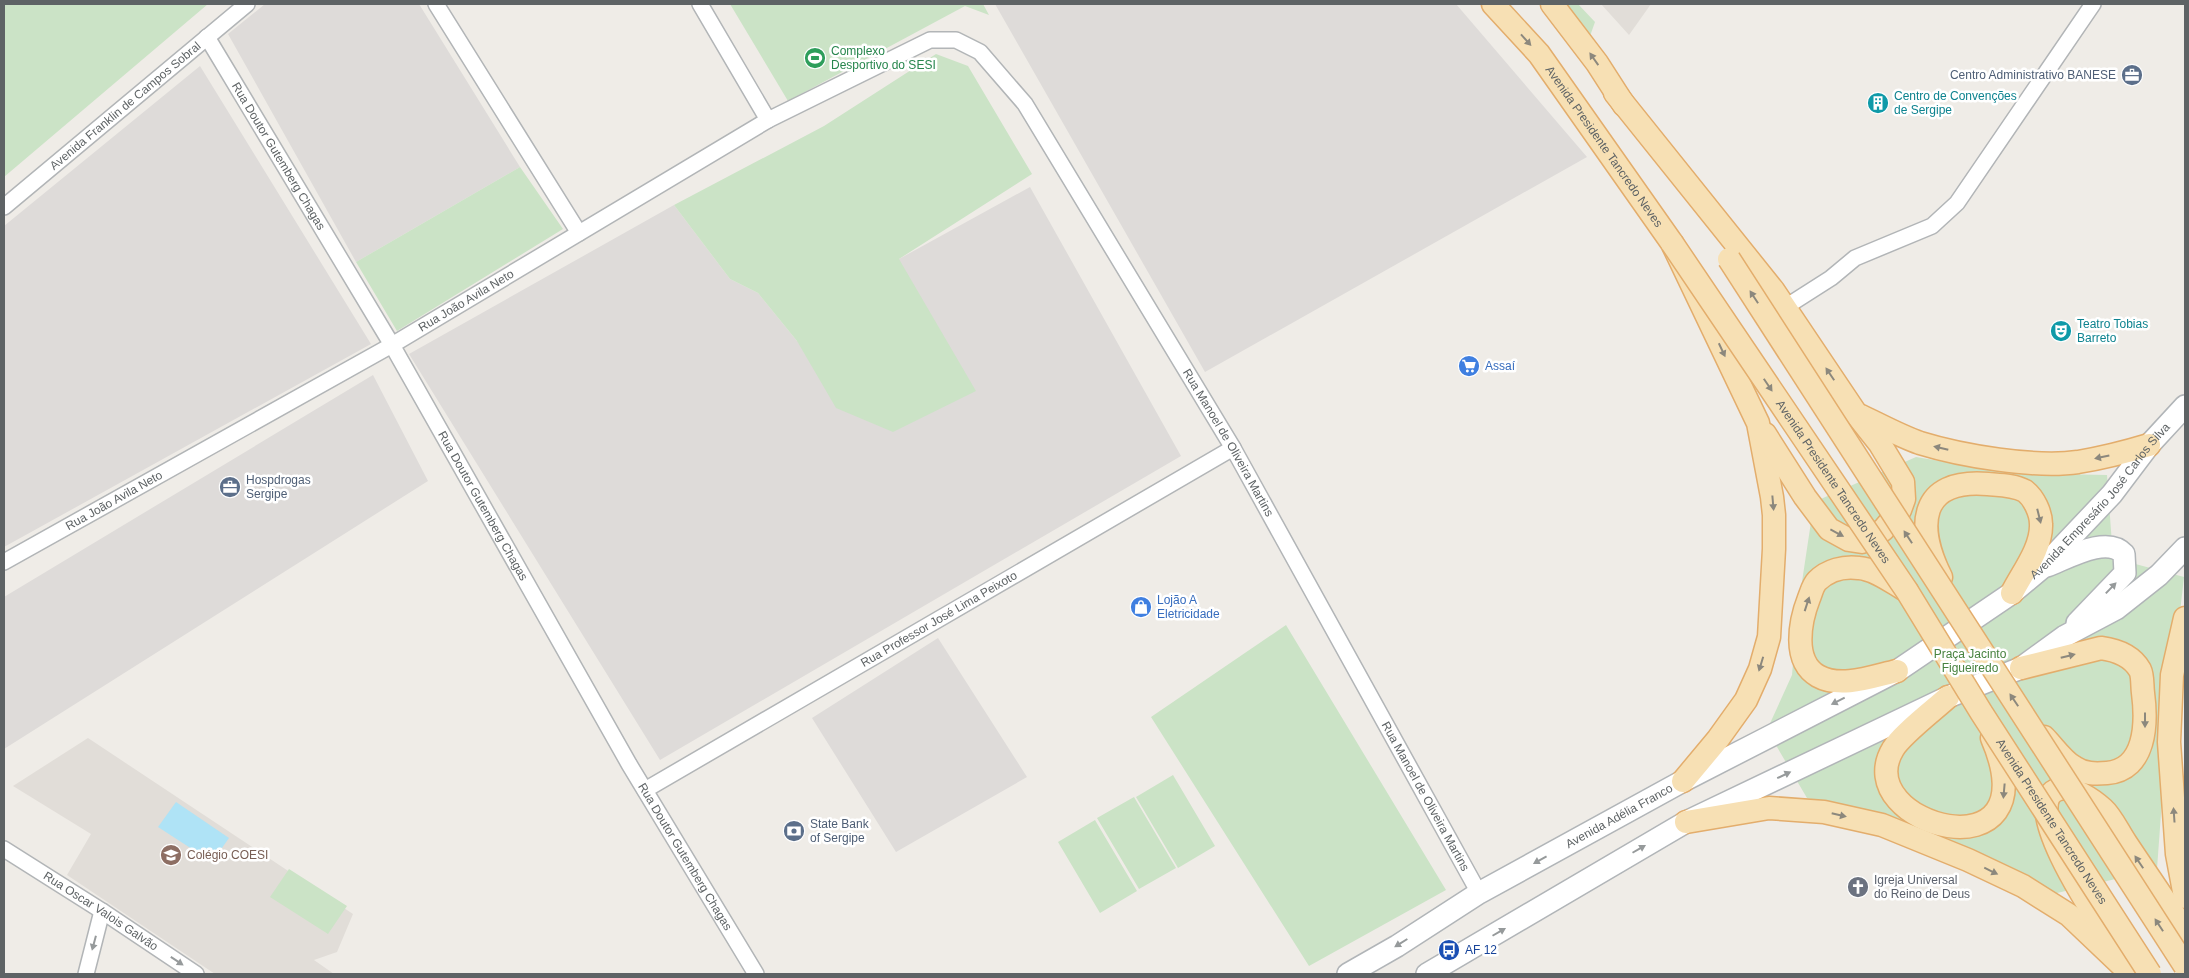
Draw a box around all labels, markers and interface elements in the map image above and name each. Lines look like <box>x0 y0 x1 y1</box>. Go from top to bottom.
one-way arrow <box>1520 33 1532 45</box>
street label: Avenida Franklin de Campos Sobral <box>47 39 203 173</box>
place label: Complexo Desportivo do SESI <box>831 44 936 72</box>
sports icon: Complexo Desportivo do SESI <box>803 46 827 70</box>
one-way arrow <box>1589 52 1599 66</box>
street label: Avenida Presidente Tancredo Neves <box>1543 63 1666 230</box>
office icon: Centro Administrativo BANESE <box>2120 63 2144 87</box>
place label: Centro Administrativo BANESE <box>1950 68 2116 82</box>
street label: Rua Doutor Gutemberg Chagas <box>229 80 328 233</box>
place label: Centro de Convenções de Sergipe <box>1894 89 2017 117</box>
building icon: Centro de Convenções de Sergipe <box>1866 91 1890 115</box>
street label: Rua João Avila Neto <box>416 267 517 335</box>
one-way arrow <box>1749 291 1759 304</box>
place label: Teatro Tobias Barreto <box>2077 317 2148 345</box>
theatre icon: Teatro Tobias Barreto <box>2049 319 2073 343</box>
one-way arrow <box>1718 343 1726 357</box>
supermarket icon: Assaí <box>1457 354 1481 378</box>
place label: Assaí <box>1485 359 1516 373</box>
street label: Rua Manoel de Oliveira Martins <box>1180 366 1276 519</box>
one-way arrow <box>1825 368 1835 381</box>
one-way arrow <box>1763 378 1772 391</box>
street label: Avenida Presidente Tancredo Neves <box>1773 397 1893 566</box>
street label: Avenida Empresário José Carlos Silva <box>2027 420 2173 582</box>
street label: Rua Doutor Gutemberg Chagas <box>435 428 531 583</box>
one-way arrow <box>1934 444 1949 452</box>
one-way arrow <box>2094 453 2109 461</box>
street label: Rua João Avila Neto <box>63 468 165 533</box>
place label: Hospdrogas Sergipe <box>246 473 311 501</box>
office icon: Hospdrogas Sergipe <box>218 475 242 499</box>
one-way arrow <box>1769 495 1777 511</box>
one-way arrow <box>2035 509 2043 524</box>
one-way arrow <box>1829 529 1844 537</box>
one-way arrow <box>1903 531 1912 544</box>
street label: Rua Professor José Lima Peixoto <box>858 568 1020 670</box>
one-way arrow <box>2105 582 2117 594</box>
place label: Lojão A Eletricidade <box>1157 593 1220 621</box>
shop icon: Lojão A Eletricidade <box>1129 595 1153 619</box>
one-way arrow <box>1803 596 1811 611</box>
park label: Praça Jacinto Figueiredo <box>1934 647 2007 675</box>
one-way arrow <box>2061 652 2076 660</box>
one-way arrow <box>1756 657 1764 672</box>
one-way arrow <box>2010 694 2019 707</box>
one-way arrow <box>1831 697 1845 705</box>
one-way arrow <box>2141 712 2149 728</box>
street label: Rua Manoel de Oliveira Martins <box>1379 719 1472 873</box>
street label: Avenida Presidente Tancredo Neves <box>1993 736 2110 907</box>
one-way arrow <box>1777 771 1791 779</box>
street label: Rua Doutor Gutemberg Chagas <box>635 780 735 933</box>
street label: Avenida Adélia Franco <box>1563 781 1675 851</box>
one-way arrow <box>2000 784 2008 800</box>
one-way arrow <box>2170 806 2178 822</box>
one-way arrow <box>1831 811 1846 819</box>
place label: State Bank of Sergipe <box>810 817 870 845</box>
bank icon: State Bank of Sergipe <box>782 819 806 843</box>
school or university icon: Colégio COESI <box>159 843 183 867</box>
one-way arrow <box>1633 845 1646 854</box>
place label: Colégio COESI <box>187 848 268 862</box>
one-way arrow <box>1534 855 1547 864</box>
one-way arrow <box>2134 855 2144 869</box>
one-way arrow <box>1983 866 1998 875</box>
street label: Rua Oscar Valois Galvão <box>41 869 161 954</box>
place label: Igreja Universal do Reino de Deus <box>1874 873 1970 901</box>
church icon: Igreja Universal do Reino de Deus <box>1846 875 1870 899</box>
one-way arrow <box>2154 919 2164 932</box>
one-way arrow <box>1493 927 1506 936</box>
one-way arrow <box>90 935 98 950</box>
bus stop icon: AF 12 <box>1437 938 1461 962</box>
one-way arrow <box>1394 939 1408 948</box>
place label: AF 12 <box>1465 943 1497 957</box>
one-way arrow <box>170 956 183 966</box>

